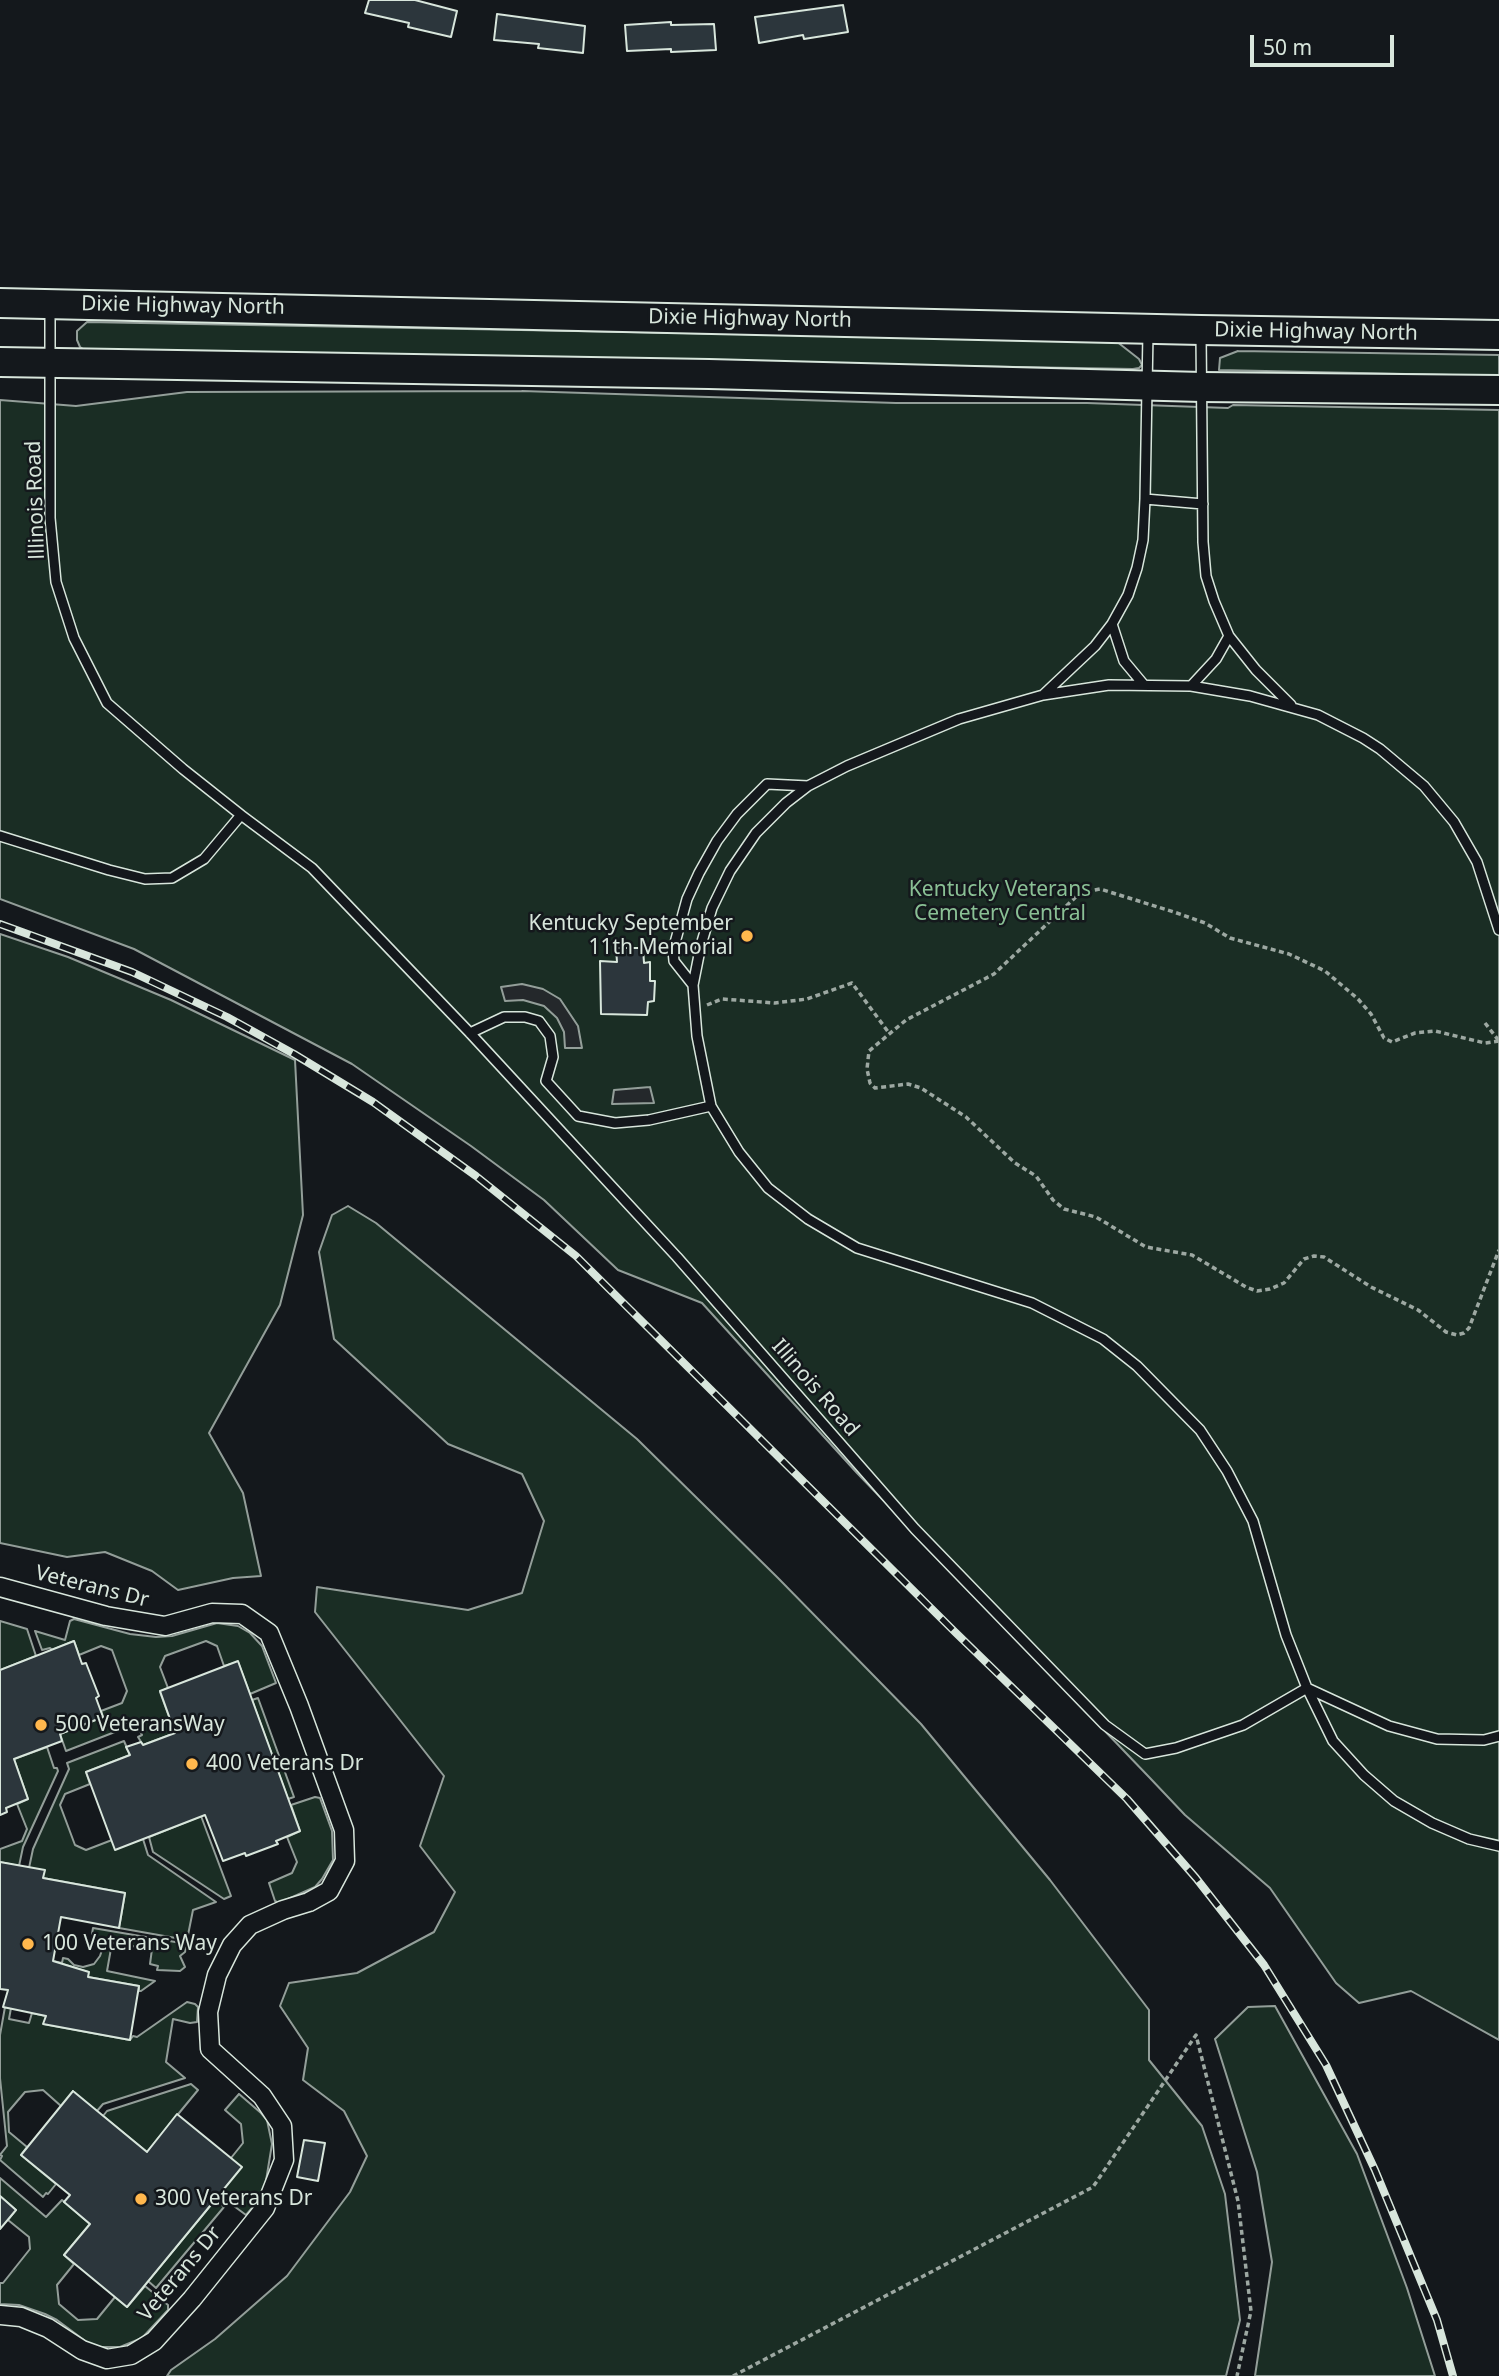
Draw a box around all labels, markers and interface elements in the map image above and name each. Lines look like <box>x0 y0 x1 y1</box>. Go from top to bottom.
scale bar <box>1254 21 1398 65</box>
text: 50 m <box>1263 33 1312 61</box>
street label: Dixie Highway North <box>81 292 285 320</box>
street label: Dixie Highway North <box>648 305 852 333</box>
street label: Dixie Highway North <box>1214 318 1418 346</box>
street label: lllinois Road <box>21 440 51 560</box>
park label: Kentucky Veterans Cemetery Central <box>909 877 1091 927</box>
place label: Kentucky September 11th Memorial <box>528 911 733 961</box>
marker: Kentucky September 11th Memorial <box>739 928 755 944</box>
street label: Illinois Road <box>766 1334 864 1442</box>
street label: Veterans Dr <box>33 1561 151 1613</box>
place label: 500 VeteransWay <box>55 1712 225 1738</box>
marker: 500 VeteransWay <box>33 1717 49 1733</box>
place label: 400 Veterans Dr <box>206 1751 363 1777</box>
marker: 400 Veterans Dr <box>184 1756 200 1772</box>
place label: 100 Veterans Way <box>42 1931 217 1957</box>
marker: 100 Veterans Way <box>20 1936 36 1952</box>
place label: 300 Veterans Dr <box>155 2186 312 2212</box>
marker: 300 Veterans Dr <box>133 2191 149 2207</box>
street label: Veterans Dr <box>133 2221 227 2327</box>

